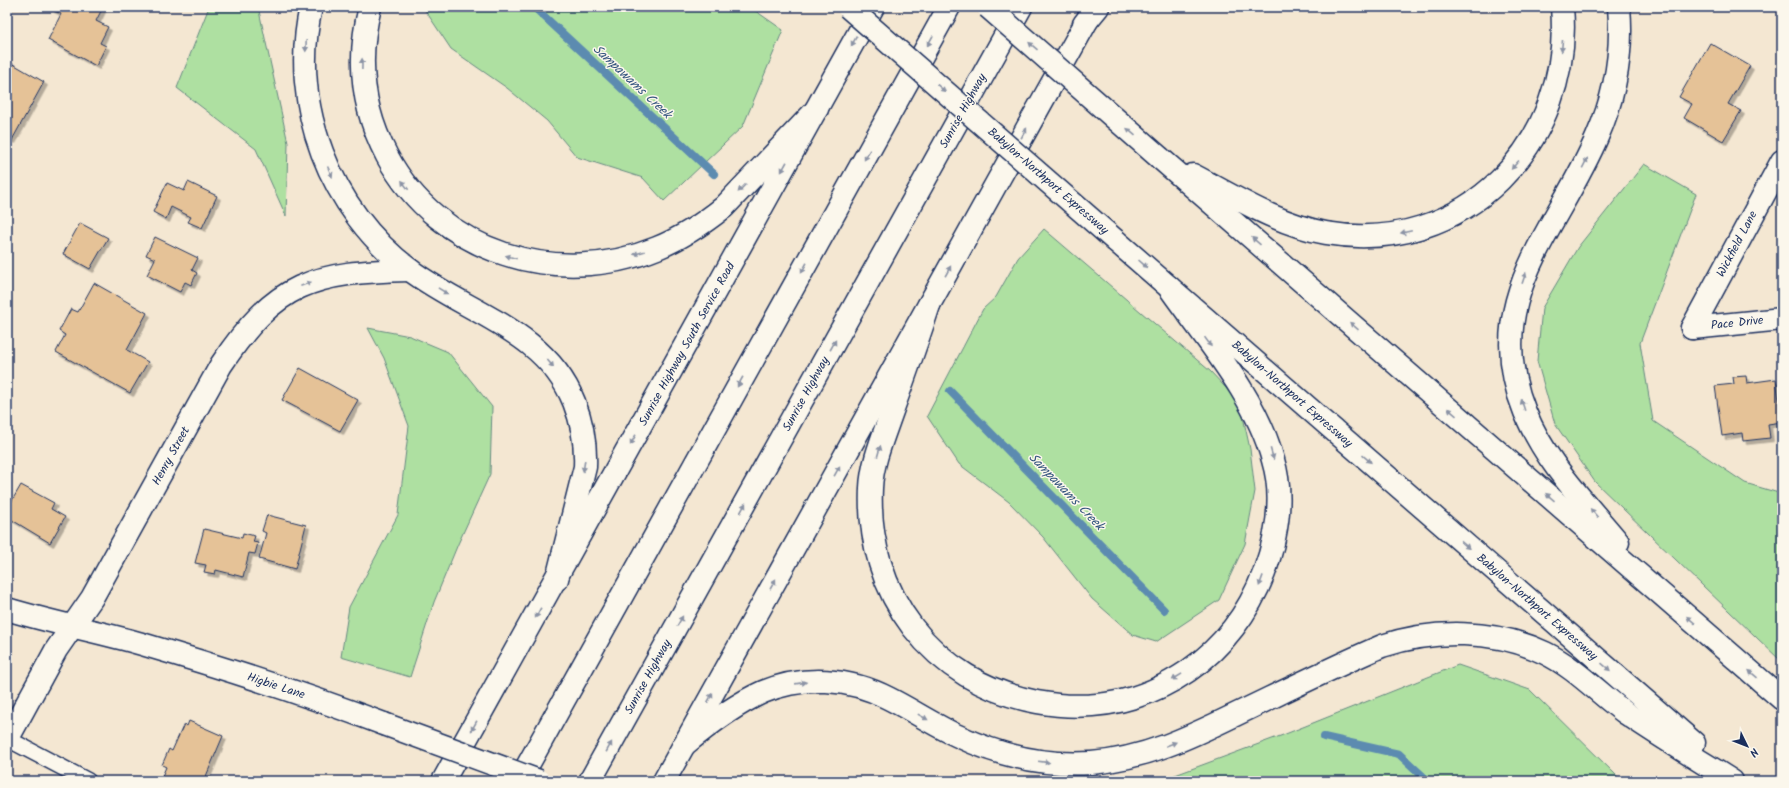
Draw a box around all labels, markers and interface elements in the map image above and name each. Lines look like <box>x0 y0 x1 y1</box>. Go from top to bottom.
one-way arrow <box>851 35 857 47</box>
one-way arrow <box>926 35 933 47</box>
one-way arrow <box>303 40 309 53</box>
water label: Sampawams Creek <box>588 40 678 126</box>
one-way arrow <box>1558 40 1565 52</box>
one-way arrow <box>1028 42 1038 51</box>
one-way arrow <box>359 57 365 70</box>
street label: Sunrise Highway <box>935 70 992 152</box>
one-way arrow <box>936 83 946 92</box>
street label: Babylon-Northport Expressway <box>983 123 1113 239</box>
one-way arrow <box>1021 127 1028 139</box>
one-way arrow <box>1125 127 1136 136</box>
one-way arrow <box>863 149 870 161</box>
one-way arrow <box>1581 157 1588 169</box>
one-way arrow <box>1510 159 1519 170</box>
one-way arrow <box>781 161 788 173</box>
one-way arrow <box>327 166 333 178</box>
one-way arrow <box>401 179 409 190</box>
one-way arrow <box>737 183 747 193</box>
street label: Wickfield Lane <box>1712 207 1763 281</box>
one-way arrow <box>1400 229 1412 235</box>
one-way arrow <box>1251 236 1261 246</box>
one-way arrow <box>632 251 645 257</box>
one-way arrow <box>504 254 516 260</box>
street label: Sunrise Highway South Service Road <box>634 258 741 429</box>
one-way arrow <box>1138 259 1147 268</box>
one-way arrow <box>800 263 807 274</box>
one-way arrow <box>945 265 952 277</box>
one-way arrow <box>1521 272 1527 284</box>
one-way arrow <box>301 281 313 287</box>
one-way arrow <box>437 288 449 295</box>
street label: Pace Drive <box>1710 311 1765 335</box>
one-way arrow <box>1349 322 1359 331</box>
one-way arrow <box>1203 336 1212 347</box>
street label: Babylon-Northport Expressway <box>1227 336 1357 452</box>
one-way arrow <box>829 339 836 351</box>
street label: Sunrise Highway <box>778 353 835 435</box>
one-way arrow <box>546 358 555 368</box>
one-way arrow <box>737 376 744 388</box>
one-way arrow <box>1519 399 1525 411</box>
one-way arrow <box>1447 407 1457 416</box>
street label: Henry Street <box>147 423 195 489</box>
one-way arrow <box>630 434 637 446</box>
one-way arrow <box>876 445 882 457</box>
water label: Sampawams Creek <box>1023 448 1110 537</box>
one-way arrow <box>1269 448 1275 460</box>
one-way arrow <box>1362 455 1372 464</box>
one-way arrow <box>581 460 587 472</box>
one-way arrow <box>833 465 840 477</box>
one-way arrow <box>1545 492 1555 502</box>
one-way arrow <box>739 502 746 513</box>
one-way arrow <box>1589 507 1598 518</box>
one-way arrow <box>1460 540 1471 549</box>
street label: Babylon-Northport Expressway <box>1472 549 1602 665</box>
one-way arrow <box>1257 575 1263 587</box>
one-way arrow <box>770 578 777 590</box>
one-way arrow <box>534 607 541 619</box>
one-way arrow <box>676 615 683 627</box>
one-way arrow <box>1687 616 1696 625</box>
street label: Sunrise Highway <box>620 636 677 718</box>
one-way arrow <box>1601 662 1611 671</box>
street label: Higbie Lane <box>245 668 308 704</box>
one-way arrow <box>1747 669 1758 678</box>
one-way arrow <box>1171 674 1183 681</box>
one-way arrow <box>795 680 807 686</box>
one-way arrow <box>706 692 713 704</box>
one-way arrow <box>917 714 929 721</box>
one-way arrow <box>471 720 478 732</box>
north arrow <box>1727 726 1767 766</box>
one-way arrow <box>606 741 613 753</box>
one-way arrow <box>1166 741 1178 747</box>
text: N <box>1745 743 1763 761</box>
one-way arrow <box>1038 759 1050 765</box>

